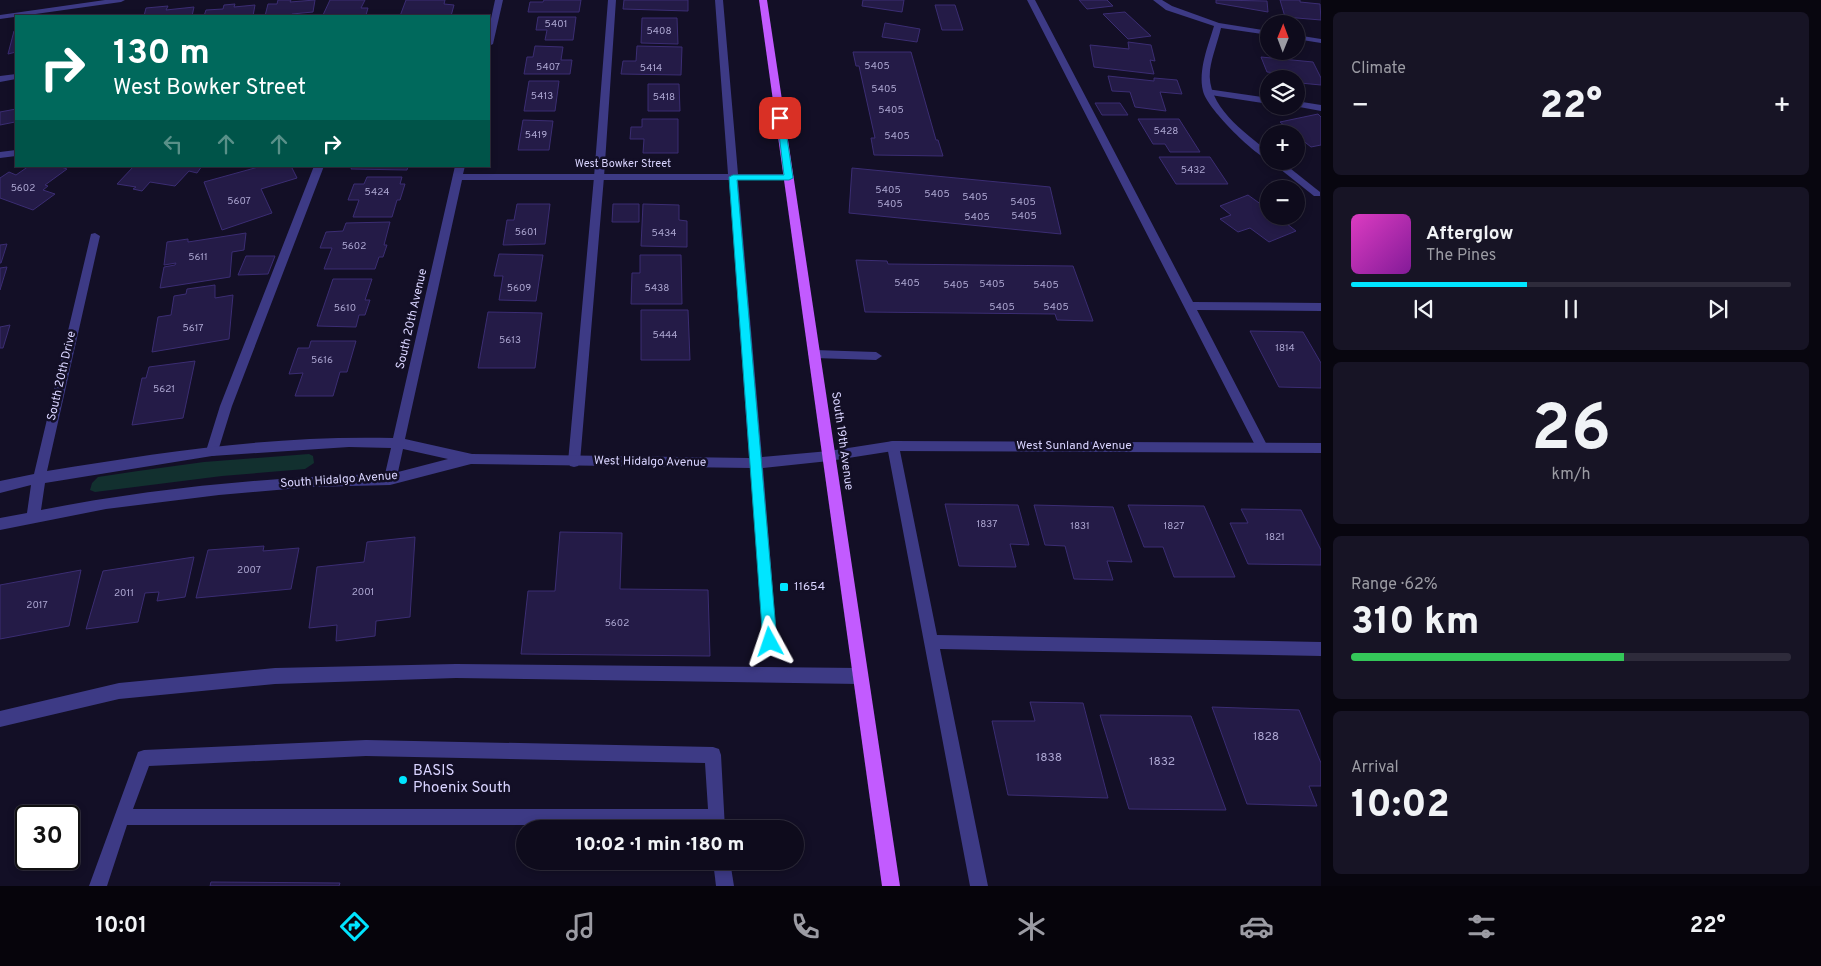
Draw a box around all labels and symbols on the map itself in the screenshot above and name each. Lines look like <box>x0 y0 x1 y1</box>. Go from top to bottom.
north arrow <box>1260 15 1305 60</box>
house number: 5401 <box>545 18 567 31</box>
house number: 5408 <box>646 25 672 38</box>
house number: 5405 <box>864 60 890 73</box>
house number: 5407 <box>536 61 560 74</box>
house number: 5414 <box>640 62 662 75</box>
house number: 5405 <box>871 83 897 96</box>
house number: 5413 <box>531 90 553 103</box>
house number: 5418 <box>653 91 675 104</box>
pin <box>759 97 801 139</box>
house number: 5405 <box>878 104 904 117</box>
house number: 5428 <box>1154 125 1178 138</box>
house number: 5419 <box>525 129 547 142</box>
house number: 5405 <box>884 130 910 143</box>
street label: West Bowker Street <box>575 157 671 171</box>
house number: 5432 <box>1181 164 1205 177</box>
house number: 5602 <box>11 182 35 195</box>
house number: 5405 <box>875 184 901 197</box>
house number: 5424 <box>365 186 389 199</box>
house number: 5405 <box>924 188 950 201</box>
house number: 5405 <box>962 191 988 204</box>
house number: 5607 <box>227 195 251 208</box>
house number: 5405 <box>1010 196 1036 209</box>
house number: 5405 <box>877 198 903 211</box>
house number: 5405 <box>1011 210 1037 223</box>
house number: 5405 <box>964 211 990 224</box>
house number: 5601 <box>515 226 537 239</box>
house number: 5434 <box>652 227 676 240</box>
house number: 5602 <box>342 240 366 253</box>
house number: 5611 <box>188 251 208 264</box>
street label: South 20th Avenue <box>393 267 431 371</box>
house number: 5405 <box>894 277 920 290</box>
house number: 5405 <box>979 278 1005 291</box>
house number: 5405 <box>943 279 969 292</box>
house number: 5405 <box>1033 279 1059 292</box>
house number: 5609 <box>507 282 531 295</box>
house number: 5438 <box>645 282 669 295</box>
house number: 5405 <box>989 301 1015 314</box>
house number: 5405 <box>1043 301 1069 314</box>
house number: 5610 <box>334 302 356 315</box>
house number: 5617 <box>182 322 204 335</box>
house number: 5444 <box>652 329 678 342</box>
street label: South 20th Drive <box>44 330 80 422</box>
house number: 5613 <box>499 334 521 347</box>
house number: 1814 <box>1275 342 1295 355</box>
house number: 5616 <box>311 354 333 367</box>
house number: 5621 <box>153 383 175 396</box>
street label: South 19th Avenue <box>827 391 857 491</box>
street label: West Sunland Avenue <box>1016 438 1132 454</box>
street label: West Hidalgo Avenue <box>594 453 706 471</box>
street label: South Hidalgo Avenue <box>280 468 398 492</box>
house number: 1837 <box>977 518 997 531</box>
house number: 1831 <box>1070 520 1090 533</box>
house number: 1827 <box>1164 520 1184 533</box>
house number: 1821 <box>1265 531 1285 544</box>
house number: 2007 <box>237 564 261 577</box>
place label: 11654 <box>794 579 825 595</box>
marker: 11654 <box>778 581 790 593</box>
house number: 2001 <box>352 586 374 599</box>
house number: 2011 <box>114 587 134 600</box>
house number: 2017 <box>26 599 48 612</box>
position arrow <box>743 615 795 667</box>
house number: 5602 <box>605 617 629 630</box>
house number: 1828 <box>1253 729 1279 745</box>
house number: 1838 <box>1036 750 1062 766</box>
house number: 1832 <box>1149 754 1175 770</box>
place label: BASIS Phoenix South <box>413 762 511 798</box>
marker: BASIS Phoenix South <box>397 774 409 786</box>
speed limit sign: 30 <box>15 805 80 870</box>

